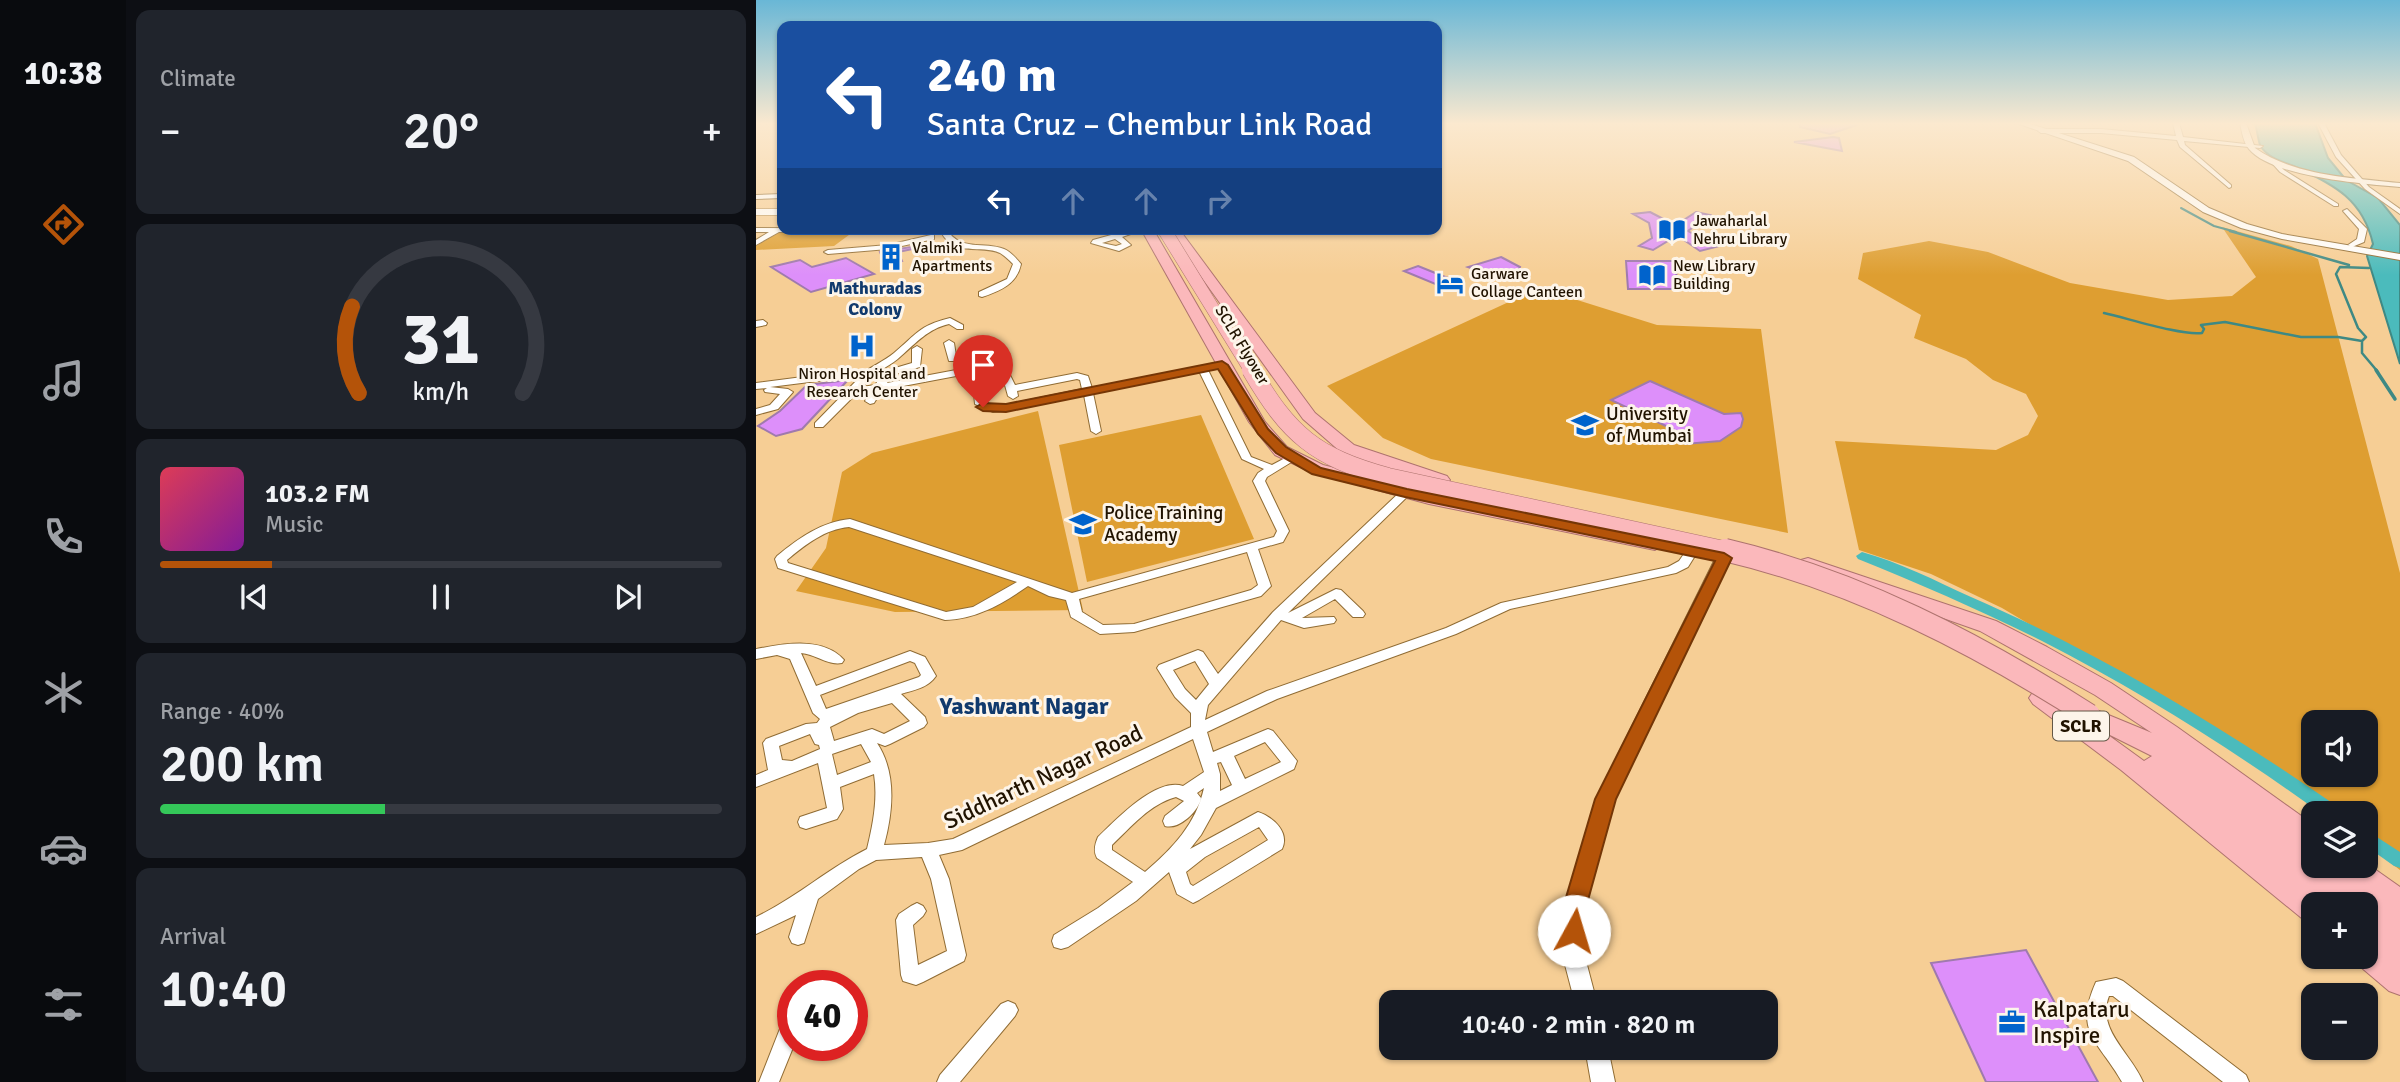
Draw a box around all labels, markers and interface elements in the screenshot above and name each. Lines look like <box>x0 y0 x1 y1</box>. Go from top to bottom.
text: 240 m <box>927 45 1057 105</box>
icon: left <box>812 49 903 140</box>
text: 10:38 <box>24 54 102 93</box>
text: Climate <box>160 64 236 93</box>
text: 20° <box>403 99 479 163</box>
text: Santa Cruz – Chembur Link Road <box>927 105 1372 144</box>
text: − <box>160 108 181 155</box>
text: + <box>701 108 722 155</box>
icon: left <box>981 182 1019 220</box>
icon: ahead <box>1054 182 1092 220</box>
icon: ahead <box>1127 182 1165 220</box>
icon: right <box>1200 182 1238 220</box>
icon: directions <box>39 200 88 249</box>
place label: Jawaharlal Nehru Library <box>1693 211 1788 249</box>
library icon: Jawaharlal Nehru Library <box>1657 215 1687 245</box>
place label: Valmiki Apartments <box>912 238 992 276</box>
building icon: Valmiki Apartments <box>876 242 906 272</box>
place label: New Library Building <box>1673 256 1756 294</box>
library icon: New Library Building <box>1637 260 1667 290</box>
place label: Garware Collage Canteen <box>1471 264 1583 302</box>
hotel icon: Garware Collage Canteen <box>1435 268 1465 298</box>
district label: Mathuradas Colony <box>828 277 922 320</box>
text: 31 <box>402 295 480 384</box>
street label: SCLR Flyover <box>1210 302 1274 388</box>
hospital icon: Niron Hospital and Research Center <box>847 331 877 361</box>
pin <box>953 335 1013 407</box>
icon: arrive <box>964 346 1002 384</box>
icon: music <box>39 356 88 405</box>
place label: Niron Hospital and Research Center <box>798 364 926 402</box>
text: km/h <box>413 375 469 406</box>
place label: University of Mumbai <box>1606 402 1692 448</box>
school or university icon: University of Mumbai <box>1570 410 1600 440</box>
text: 103.2 FM <box>265 478 370 510</box>
place label: Police Training Academy <box>1104 501 1223 547</box>
school or university icon: Police Training Academy <box>1068 509 1098 539</box>
text: Music <box>265 510 323 539</box>
icon: phone <box>39 512 88 561</box>
icon: previous <box>235 578 273 616</box>
icon: pause <box>422 578 460 616</box>
icon: next <box>609 578 647 616</box>
icon: climate <box>39 668 88 717</box>
district label: Yashwant Nagar <box>939 691 1109 721</box>
text: Range · 40% <box>160 697 284 726</box>
map controls <box>2301 710 2378 1060</box>
button: sound <box>2301 710 2378 787</box>
road number: SCLR <box>2053 712 2109 740</box>
street label: Siddharth Nagar Road <box>939 718 1147 836</box>
text: 200 km <box>160 732 324 796</box>
button: layers <box>2301 801 2378 878</box>
icon: car <box>39 824 88 873</box>
button: + <box>2301 892 2378 969</box>
position arrow <box>1537 894 1611 968</box>
text: Arrival <box>160 922 226 951</box>
text: 10:40 <box>160 957 287 1021</box>
speed limit sign: 40 <box>777 970 868 1061</box>
icon: filters <box>39 980 88 1029</box>
button: − <box>2301 983 2378 1060</box>
place label: Kalpataru Inspire <box>2033 995 2129 1050</box>
office icon: Kalpataru Inspire <box>1997 1007 2027 1037</box>
text: 10:40 · 2 min · 820 m <box>1462 1009 1695 1041</box>

